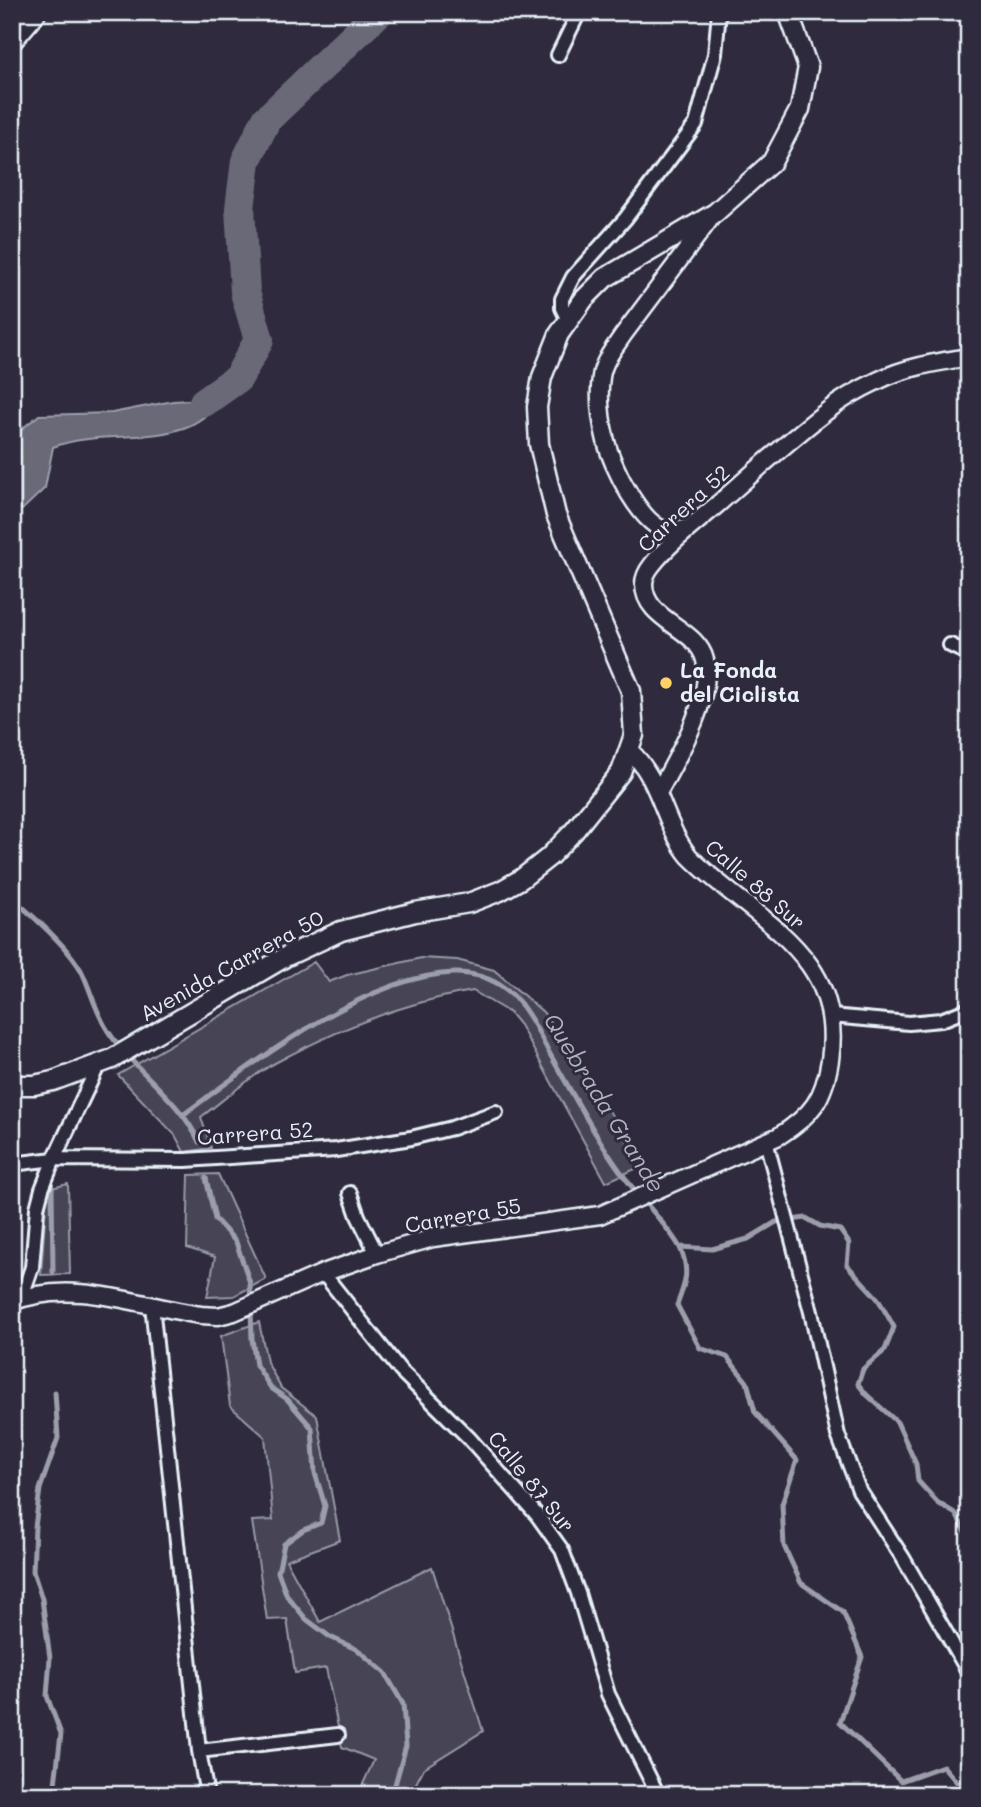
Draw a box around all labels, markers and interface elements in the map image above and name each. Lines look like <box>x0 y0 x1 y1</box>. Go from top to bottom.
street label: Carrera 52 <box>631 458 735 557</box>
place label: La Fonda del Ciclista <box>680 656 800 707</box>
marker: La Fonda del Ciclista <box>658 675 674 691</box>
street label: Calle 88 Sur <box>700 833 812 935</box>
street label: Avenida Carrera 50 <box>135 903 328 1026</box>
water label: Quebrada Grande <box>538 1007 672 1198</box>
street label: Carrera 52 <box>196 1115 314 1150</box>
street label: Carrera 55 <box>403 1191 523 1238</box>
street label: Calle 87 Sur <box>483 1425 581 1537</box>

